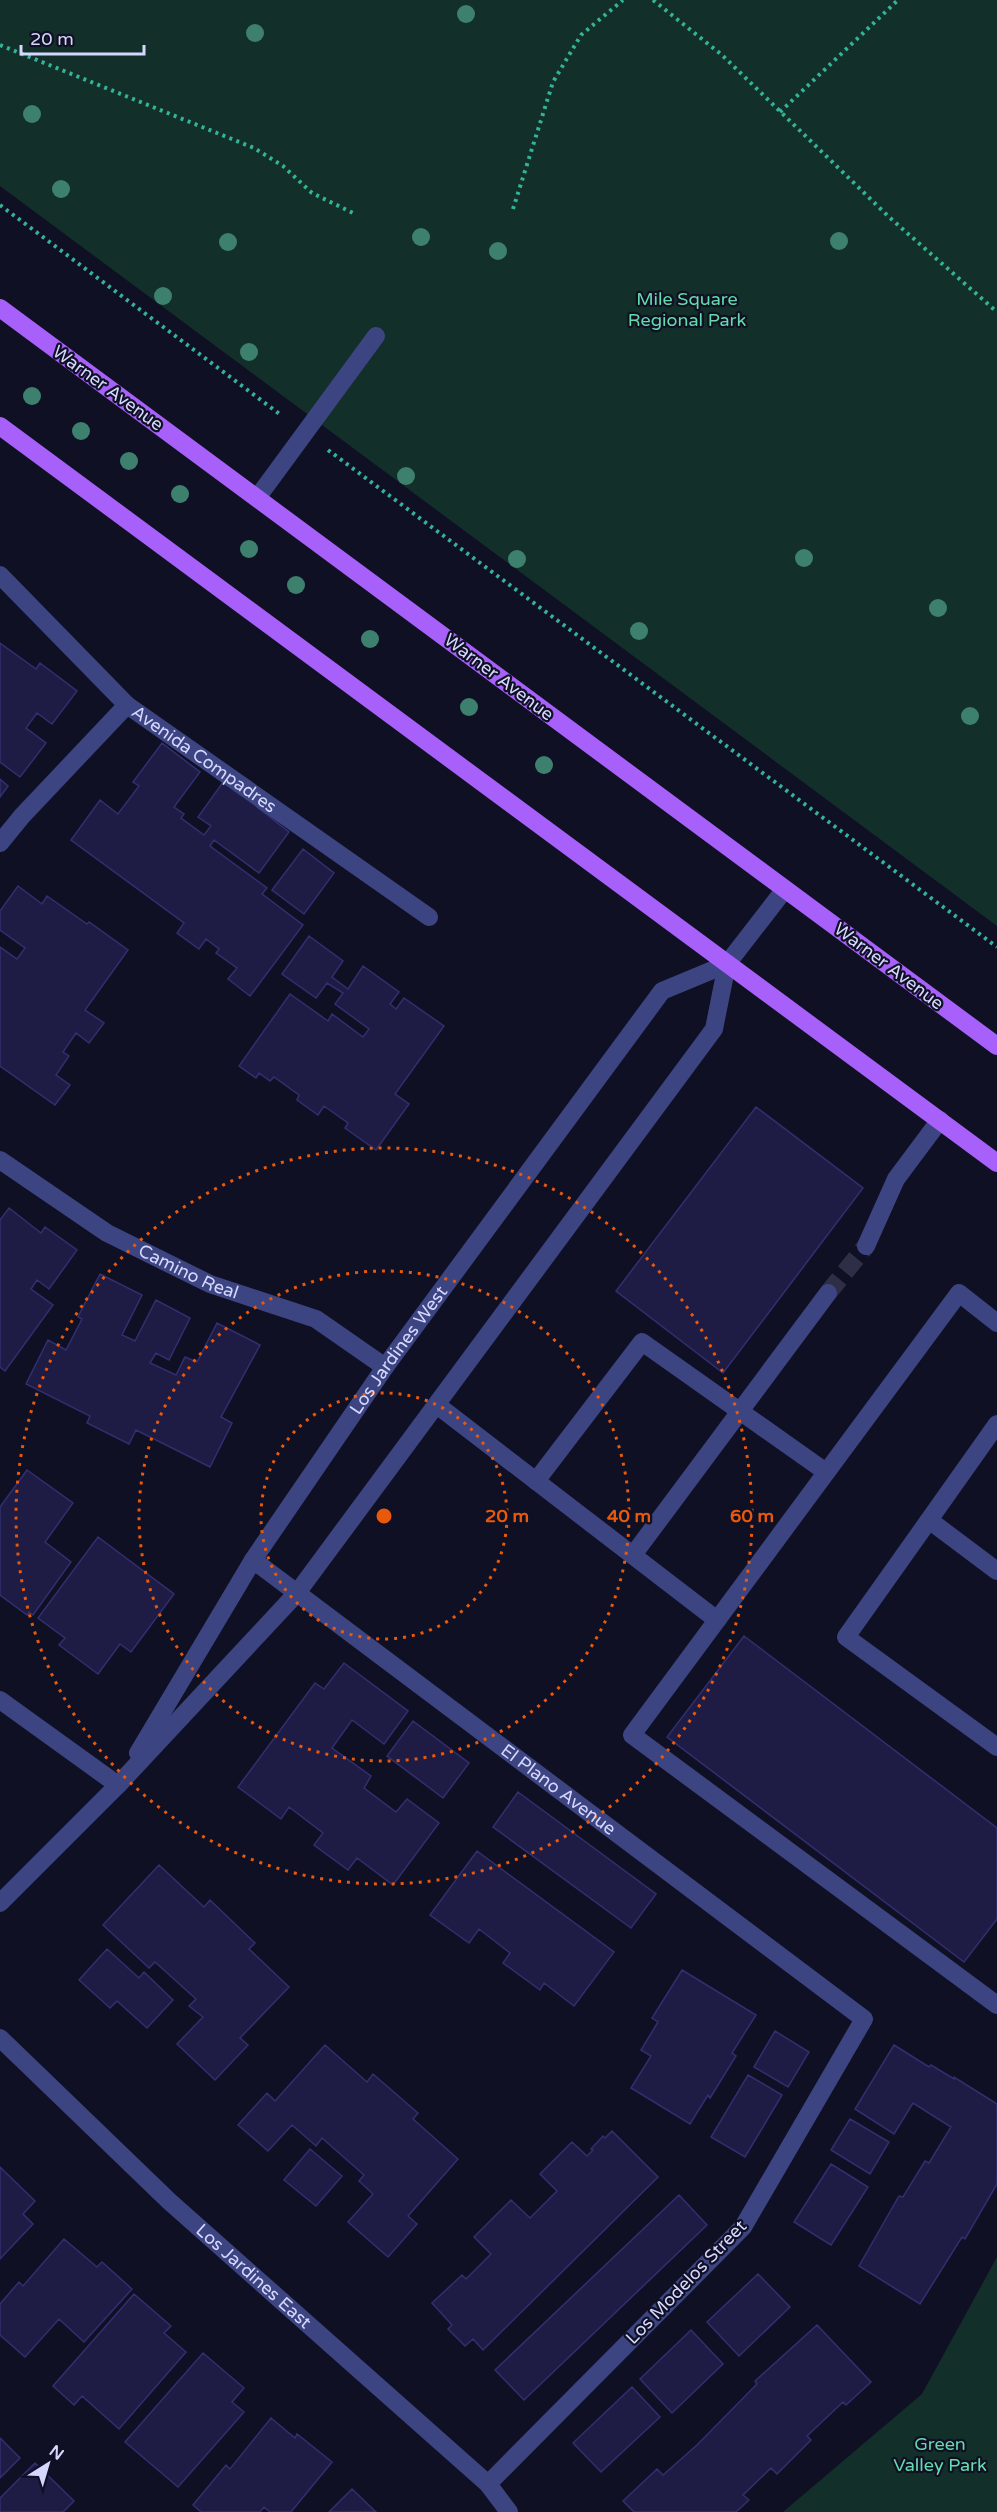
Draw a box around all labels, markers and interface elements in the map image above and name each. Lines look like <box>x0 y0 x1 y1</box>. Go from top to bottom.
scale bar <box>21 18 144 56</box>
text: 20 m <box>30 28 74 50</box>
park label: Mile Square Regional Park <box>628 288 746 331</box>
street label: Warner Avenue <box>48 340 168 436</box>
street label: Warner Avenue <box>440 629 558 725</box>
street label: Avenida Compadres <box>127 701 281 818</box>
street label: Warner Avenue <box>830 918 948 1014</box>
street label: Camino Real <box>135 1239 241 1304</box>
street label: Los Jardines West <box>345 1281 452 1419</box>
text: 20 m <box>485 1505 529 1527</box>
text: 40 m <box>607 1505 651 1527</box>
text: 60 m <box>730 1505 774 1527</box>
centre of rings <box>374 1506 394 1526</box>
street label: El Plano Avenue <box>497 1739 620 1840</box>
street label: Los Modelos Street <box>621 2215 751 2349</box>
street label: Los Jardines East <box>191 2219 316 2333</box>
park label: Green Valley Park <box>893 2433 987 2476</box>
north arrow <box>18 2434 78 2494</box>
text: N <box>45 2441 68 2465</box>

